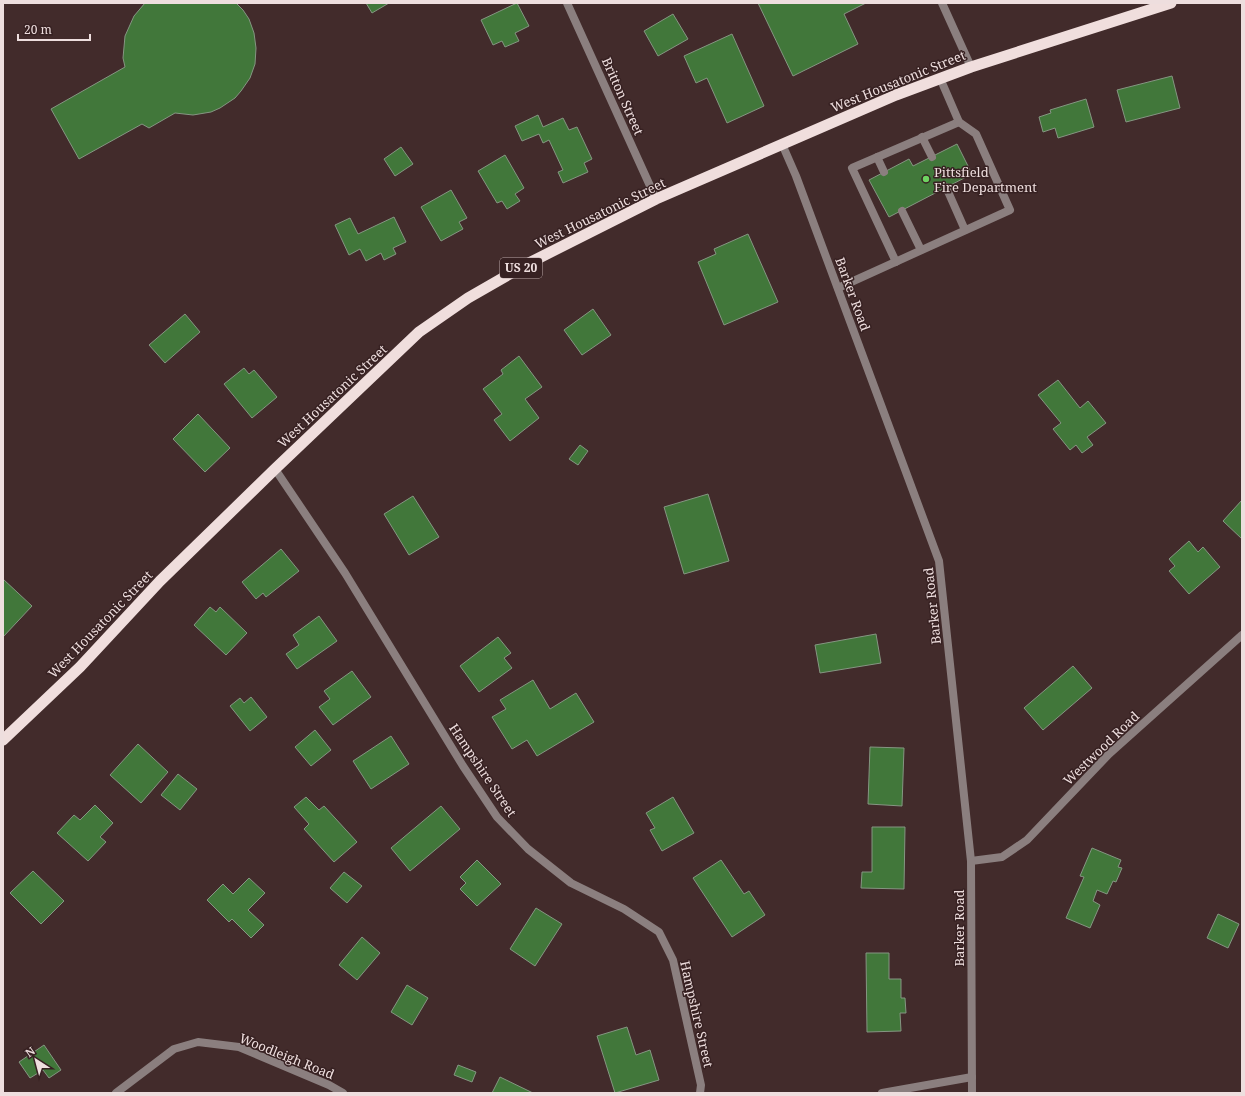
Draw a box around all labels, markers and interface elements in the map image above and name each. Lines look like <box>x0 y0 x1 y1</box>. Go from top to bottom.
scale bar <box>18 16 90 42</box>
text: 20 m <box>24 21 52 38</box>
street label: West Housatonic Street <box>828 46 968 116</box>
street label: Britton Street <box>598 54 648 138</box>
place label: Pittsfield Fire Department <box>934 163 1037 196</box>
street label: West Housatonic Street <box>532 173 669 253</box>
marker: Pittsfield Fire Department <box>921 174 931 184</box>
street label: Barker Road <box>831 255 875 333</box>
road number: US 20 <box>500 258 542 278</box>
street label: West Housatonic Street <box>273 340 391 452</box>
street label: West Housatonic Street <box>44 566 157 682</box>
street label: Barker Road <box>919 567 945 645</box>
street label: Westwood Road <box>1059 707 1143 789</box>
street label: Hampshire Street <box>445 720 521 821</box>
street label: Barker Road <box>950 889 968 967</box>
street label: Hampshire Street <box>676 959 718 1069</box>
street label: Woodleigh Road <box>237 1029 337 1083</box>
north arrow <box>16 1040 56 1080</box>
text: N <box>22 1043 38 1060</box>

